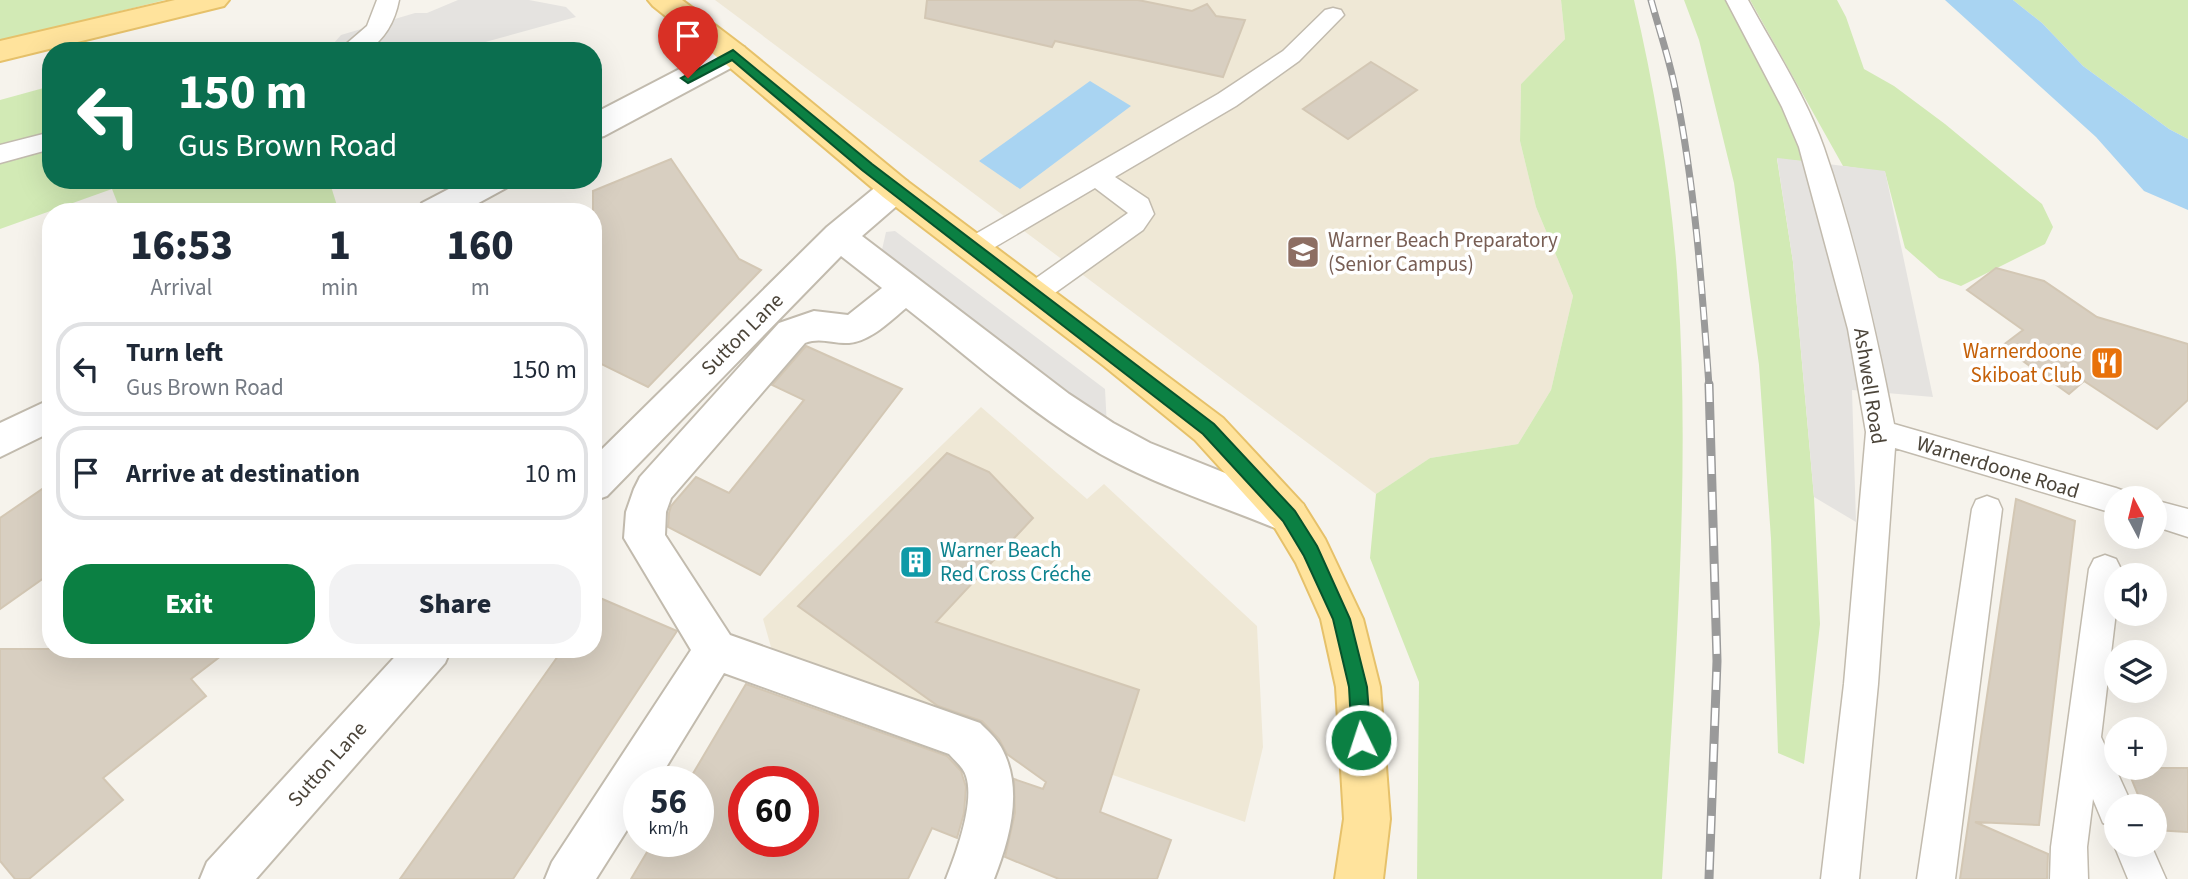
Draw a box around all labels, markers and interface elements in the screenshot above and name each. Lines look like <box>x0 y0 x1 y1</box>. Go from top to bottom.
pin <box>658 6 718 78</box>
icon: arrive <box>669 17 707 55</box>
text: 150 m <box>178 58 307 128</box>
icon: left <box>63 70 154 161</box>
text: Gus Brown Road <box>178 123 397 169</box>
text: 16:53 <box>130 216 233 276</box>
text: 1 <box>328 216 351 276</box>
text: 160 <box>447 216 514 276</box>
place label: Warner Beach Preparatory (Senior Campus) <box>1328 225 1558 279</box>
school or university icon: Warner Beach Preparatory (Senior Campus) <box>1284 233 1322 271</box>
text: Arrival <box>151 271 212 304</box>
text: min <box>321 271 358 304</box>
text: m <box>471 271 490 304</box>
street label: Sutton Lane <box>694 286 790 382</box>
street label: Ashwell Road <box>1846 326 1894 446</box>
text: Turn left <box>126 334 223 371</box>
place label: Warnerdoone Skiboat Club <box>1963 336 2082 390</box>
restaurant icon: Warnerdoone Skiboat Club <box>2088 344 2126 382</box>
icon: left <box>67 350 105 388</box>
text: 150 m <box>511 351 577 388</box>
text: Gus Brown Road <box>126 371 284 404</box>
street label: Warnerdoone Road <box>1913 428 2083 506</box>
icon: arrive <box>67 454 105 492</box>
text: Arrive at destination <box>126 455 360 492</box>
text: 10 m <box>524 455 577 492</box>
north arrow <box>2104 486 2166 550</box>
map controls <box>2104 486 2167 857</box>
place label: Warner Beach Red Cross Créche <box>940 535 1091 589</box>
building icon: Warner Beach Red Cross Créche <box>897 543 935 581</box>
button: sound <box>2104 563 2167 626</box>
button: Exit <box>63 564 315 644</box>
button: Share <box>329 564 581 644</box>
button: layers <box>2104 640 2167 703</box>
position arrow <box>1324 703 1398 777</box>
street label: Sutton Lane <box>280 715 374 813</box>
button: + <box>2104 717 2167 780</box>
speed limit sign: 60 <box>728 766 819 857</box>
text: 56 <box>650 777 687 827</box>
button: − <box>2104 794 2167 857</box>
text: km/h <box>649 816 688 841</box>

